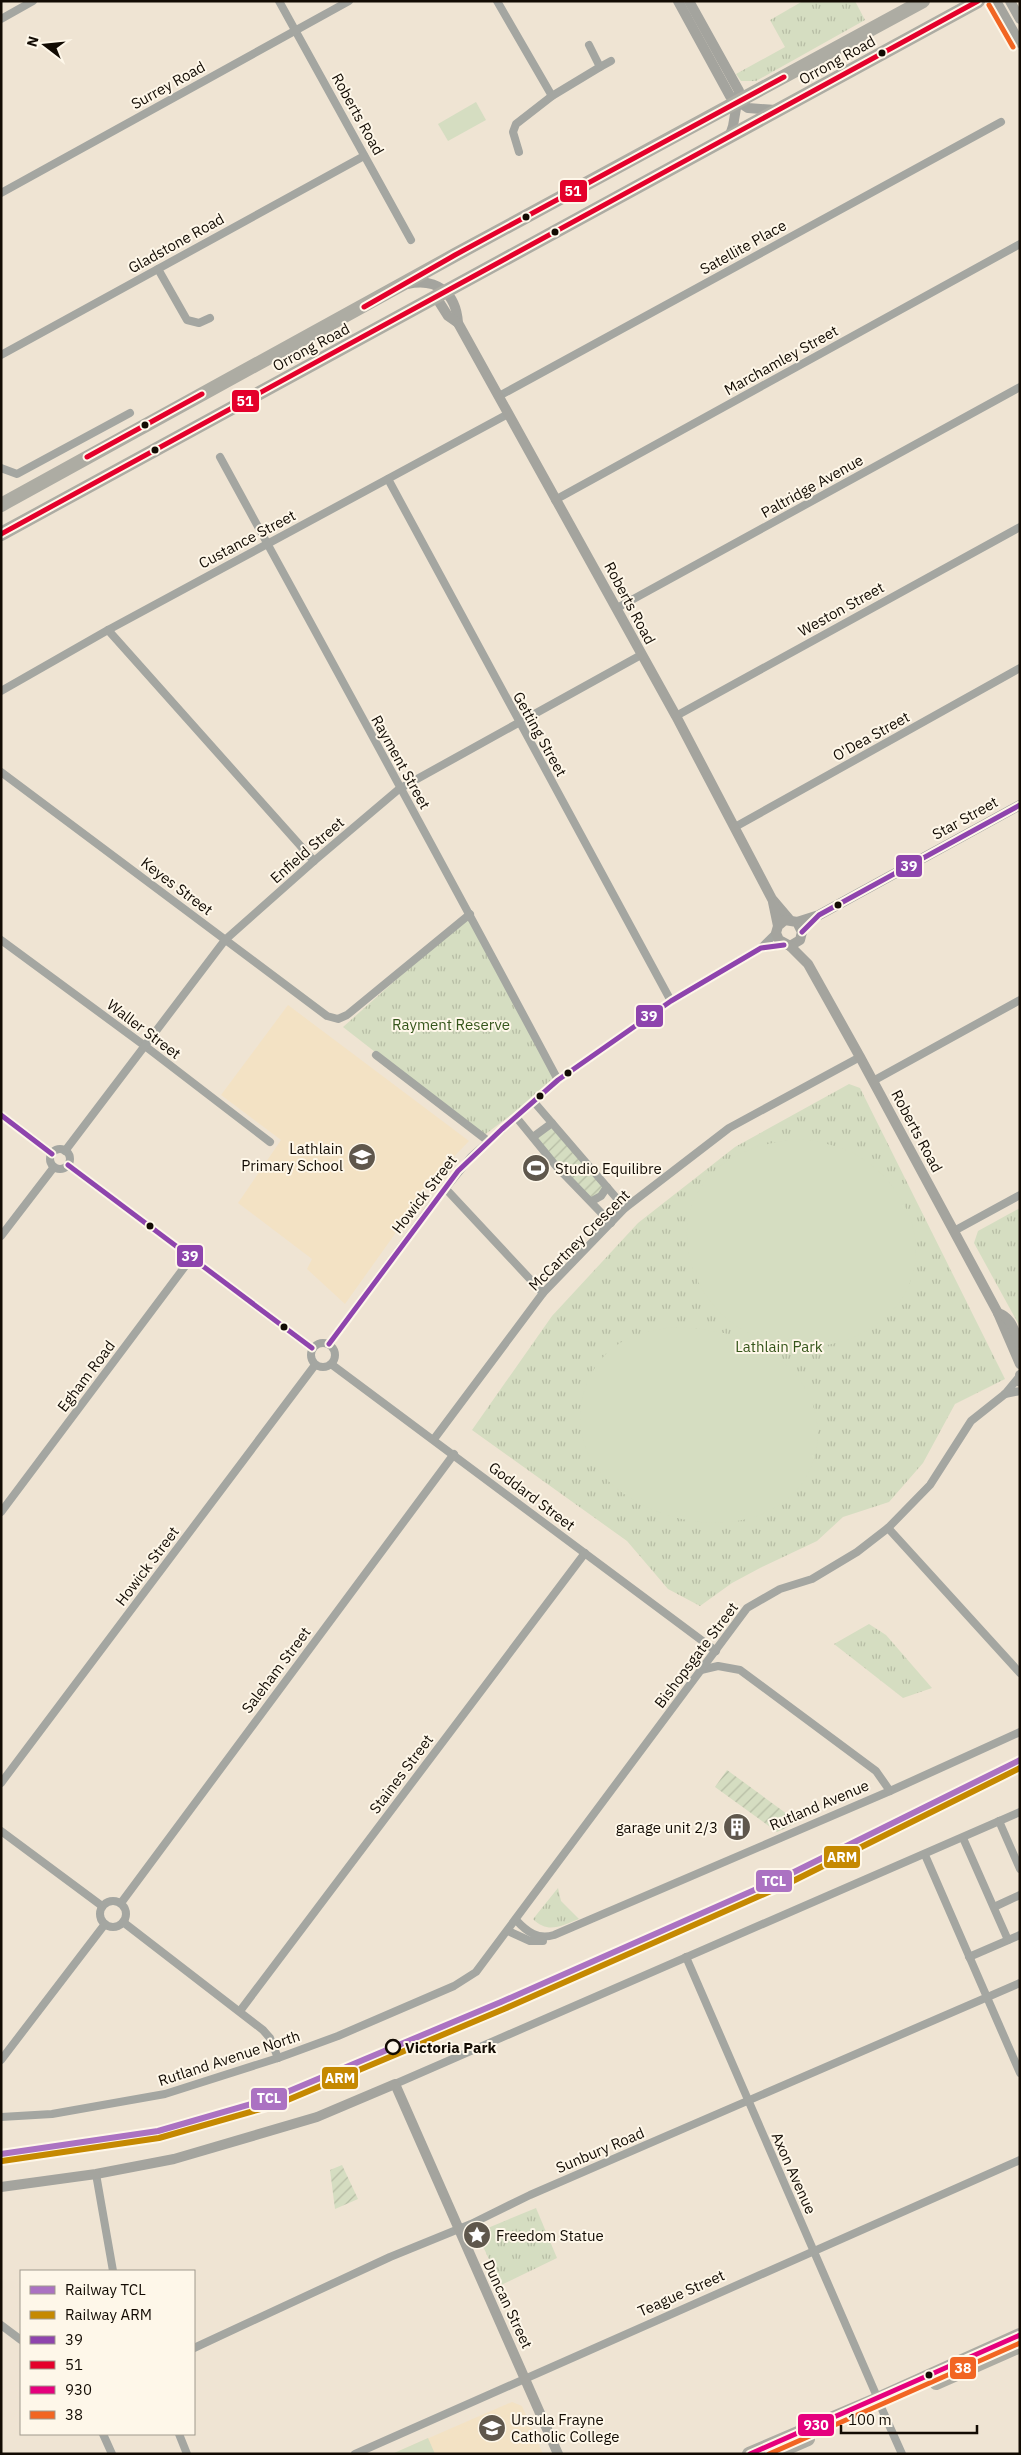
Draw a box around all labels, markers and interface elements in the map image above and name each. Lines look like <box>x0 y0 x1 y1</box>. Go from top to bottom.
north arrow <box>20 20 70 70</box>
street label: Orrong Road <box>795 31 879 89</box>
text: N <box>22 34 43 49</box>
unlabelled marker <box>877 48 887 58</box>
street label: Surrey Road <box>128 57 208 113</box>
street label: Roberts Road <box>328 70 388 158</box>
line badge: 51 <box>559 179 588 203</box>
text: 51 <box>565 182 582 200</box>
street label: Gladstone Road <box>125 209 227 277</box>
unlabelled marker <box>521 212 531 222</box>
street label: Satellite Place <box>696 215 790 279</box>
unlabelled marker <box>550 227 560 237</box>
street label: Orrong Road <box>269 319 353 375</box>
street label: Marchamley Street <box>721 321 841 399</box>
line badge: 51 <box>231 389 260 413</box>
text: 51 <box>237 392 254 410</box>
unlabelled marker <box>140 420 150 430</box>
unlabelled marker <box>150 445 160 455</box>
street label: Paltridge Avenue <box>758 450 866 522</box>
street label: Custance Street <box>195 505 299 573</box>
street label: Roberts Road <box>600 558 660 648</box>
street label: Weston Street <box>795 578 887 640</box>
street label: Getting Street <box>509 688 571 780</box>
street label: O'Dea Street <box>829 707 913 765</box>
street label: Rayment Street <box>367 712 435 812</box>
street label: Star Street <box>929 792 1001 844</box>
street label: Enfield Street <box>266 813 348 887</box>
street label: Keyes Street <box>137 853 217 919</box>
line badge: 39 <box>895 854 923 878</box>
text: 39 <box>901 857 917 875</box>
unlabelled marker <box>833 900 843 910</box>
street label: Waller Street <box>103 995 185 1063</box>
line badge: 39 <box>635 1004 664 1028</box>
text: 39 <box>641 1007 657 1025</box>
park label: Rayment Reserve <box>392 1015 510 1034</box>
unlabelled marker <box>563 1068 573 1078</box>
street label: Roberts Road <box>887 1086 947 1176</box>
unlabelled marker <box>535 1091 545 1101</box>
place label: Lathlain Primary School <box>241 1139 343 1175</box>
school or university icon: Lathlain Primary School <box>347 1142 377 1172</box>
street label: Howick Street <box>387 1151 461 1237</box>
sports icon: Studio Equilibre <box>521 1153 551 1183</box>
place label: Studio Equilibre <box>555 1159 662 1178</box>
street label: McCartney Crescent <box>524 1185 634 1295</box>
unlabelled marker <box>145 1221 155 1231</box>
line badge: 39 <box>176 1244 204 1268</box>
text: 39 <box>182 1247 198 1265</box>
unlabelled marker <box>279 1322 289 1332</box>
street label: Egham Road <box>53 1337 119 1415</box>
park label: Lathlain Park <box>735 1337 823 1356</box>
street label: Goddard Street <box>485 1457 579 1535</box>
street label: Howick Street <box>111 1523 183 1609</box>
street label: Bishopsgate Street <box>650 1598 742 1712</box>
street label: Saleham Street <box>237 1623 315 1717</box>
street label: Staines Street <box>365 1731 437 1817</box>
street label: Rutland Avenue <box>766 1775 872 1835</box>
building icon: garage unit 2/3 <box>722 1812 752 1842</box>
place label: garage unit 2/3 <box>616 1818 718 1837</box>
line badge: ARM <box>823 1845 861 1869</box>
text: ARM <box>827 1848 857 1866</box>
line badge: TCL <box>755 1869 793 1893</box>
text: TCL <box>762 1872 786 1890</box>
street label: Rutland Avenue North <box>156 2026 302 2090</box>
place label: Victoria Park <box>405 2038 497 2057</box>
marker: Victoria Park <box>385 2039 401 2055</box>
line badge: ARM <box>321 2066 359 2090</box>
text: ARM <box>325 2069 355 2087</box>
line badge: TCL <box>250 2087 288 2111</box>
text: TCL <box>257 2089 281 2107</box>
street label: Sunbury Road <box>553 2123 647 2177</box>
street label: Axon Avenue <box>768 2129 820 2217</box>
place icon: Freedom Statue <box>462 2220 492 2250</box>
place label: Freedom Statue <box>496 2226 604 2245</box>
street label: Duncan Street <box>479 2257 537 2351</box>
street label: Teague Street <box>635 2265 727 2321</box>
legend <box>20 2270 195 2435</box>
text: Railway TCL <box>65 2280 146 2299</box>
text: Railway ARM <box>65 2305 152 2324</box>
text: 39 <box>65 2330 83 2349</box>
text: 51 <box>65 2355 83 2374</box>
line badge: 38 <box>949 2356 977 2380</box>
text: 38 <box>955 2359 971 2377</box>
unlabelled marker <box>924 2370 934 2380</box>
text: 930 <box>65 2380 92 2399</box>
scale bar <box>841 2402 977 2434</box>
text: 38 <box>65 2405 83 2424</box>
place label: Ursula Frayne Catholic College <box>511 2410 620 2446</box>
text: 100 m <box>848 2410 892 2429</box>
school or university icon: Ursula Frayne Catholic College <box>477 2413 507 2443</box>
line badge: 930 <box>797 2413 835 2437</box>
text: 930 <box>803 2416 829 2434</box>

